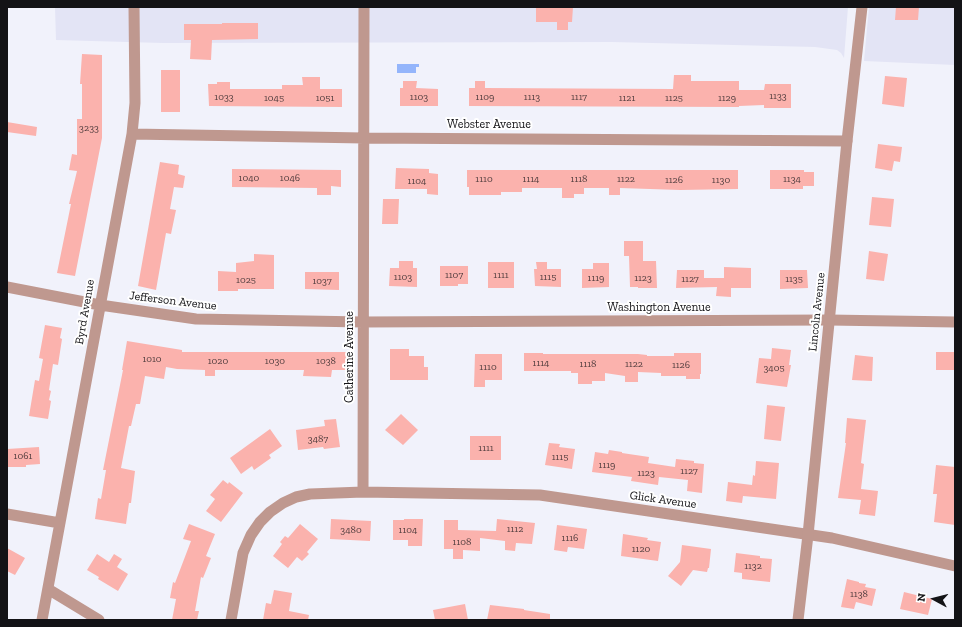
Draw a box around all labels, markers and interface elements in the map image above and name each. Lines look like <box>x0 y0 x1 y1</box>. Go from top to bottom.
house number: 1133 <box>769 90 787 102</box>
house number: 1033 <box>214 91 234 103</box>
house number: 1103 <box>410 91 428 103</box>
house number: 1109 <box>476 91 494 103</box>
house number: 1113 <box>524 91 540 103</box>
house number: 1117 <box>571 91 587 103</box>
house number: 1045 <box>264 92 284 104</box>
house number: 1051 <box>316 92 334 104</box>
house number: 1121 <box>619 92 635 104</box>
house number: 1125 <box>665 92 683 104</box>
house number: 1129 <box>718 92 736 104</box>
street label: Webster Avenue <box>447 118 531 132</box>
house number: 3233 <box>79 122 99 134</box>
house number: 1040 <box>239 172 259 184</box>
house number: 1046 <box>280 172 300 184</box>
house number: 1110 <box>475 173 493 185</box>
house number: 1114 <box>523 173 539 185</box>
house number: 1118 <box>571 173 587 185</box>
house number: 1122 <box>617 173 635 185</box>
house number: 1134 <box>783 173 801 185</box>
house number: 1126 <box>665 174 683 186</box>
house number: 1130 <box>712 174 730 186</box>
house number: 1104 <box>408 175 426 187</box>
house number: 1107 <box>445 269 463 281</box>
house number: 1111 <box>493 269 509 281</box>
house number: 1103 <box>394 271 412 283</box>
house number: 1115 <box>540 271 556 283</box>
house number: 1119 <box>588 272 604 284</box>
house number: 1123 <box>634 272 652 284</box>
street label: Lincoln Avenue <box>806 272 828 352</box>
house number: 1127 <box>681 273 699 285</box>
house number: 1135 <box>785 273 803 285</box>
house number: 1025 <box>236 274 256 286</box>
house number: 1037 <box>312 275 332 287</box>
street label: Byrd Avenue <box>72 278 98 346</box>
street label: Jefferson Avenue <box>129 289 217 313</box>
street label: Washington Avenue <box>607 301 711 315</box>
street label: Catherine Avenue <box>343 311 357 403</box>
house number: 1010 <box>142 353 162 365</box>
house number: 1020 <box>208 355 228 367</box>
house number: 1030 <box>265 355 285 367</box>
house number: 1038 <box>316 355 336 367</box>
house number: 1114 <box>533 357 549 369</box>
house number: 1118 <box>580 358 596 370</box>
house number: 1122 <box>625 358 643 370</box>
house number: 1126 <box>672 359 690 371</box>
house number: 1110 <box>479 361 497 373</box>
house number: 3405 <box>763 362 785 374</box>
house number: 3487 <box>308 433 328 445</box>
house number: 1111 <box>478 442 494 454</box>
house number: 1061 <box>14 450 32 462</box>
house number: 1115 <box>552 451 568 463</box>
house number: 1119 <box>599 459 615 471</box>
house number: 1127 <box>680 465 698 477</box>
house number: 1123 <box>637 467 655 479</box>
street label: Glick Avenue <box>629 488 697 512</box>
house number: 1112 <box>507 523 523 535</box>
house number: 3480 <box>340 524 362 536</box>
house number: 1104 <box>399 524 417 536</box>
house number: 1116 <box>562 532 578 544</box>
house number: 1108 <box>453 536 471 548</box>
house number: 1120 <box>632 543 650 555</box>
house number: 1132 <box>744 560 762 572</box>
north arrow <box>914 579 954 619</box>
house number: 1138 <box>850 588 868 600</box>
text: N <box>915 593 929 602</box>

